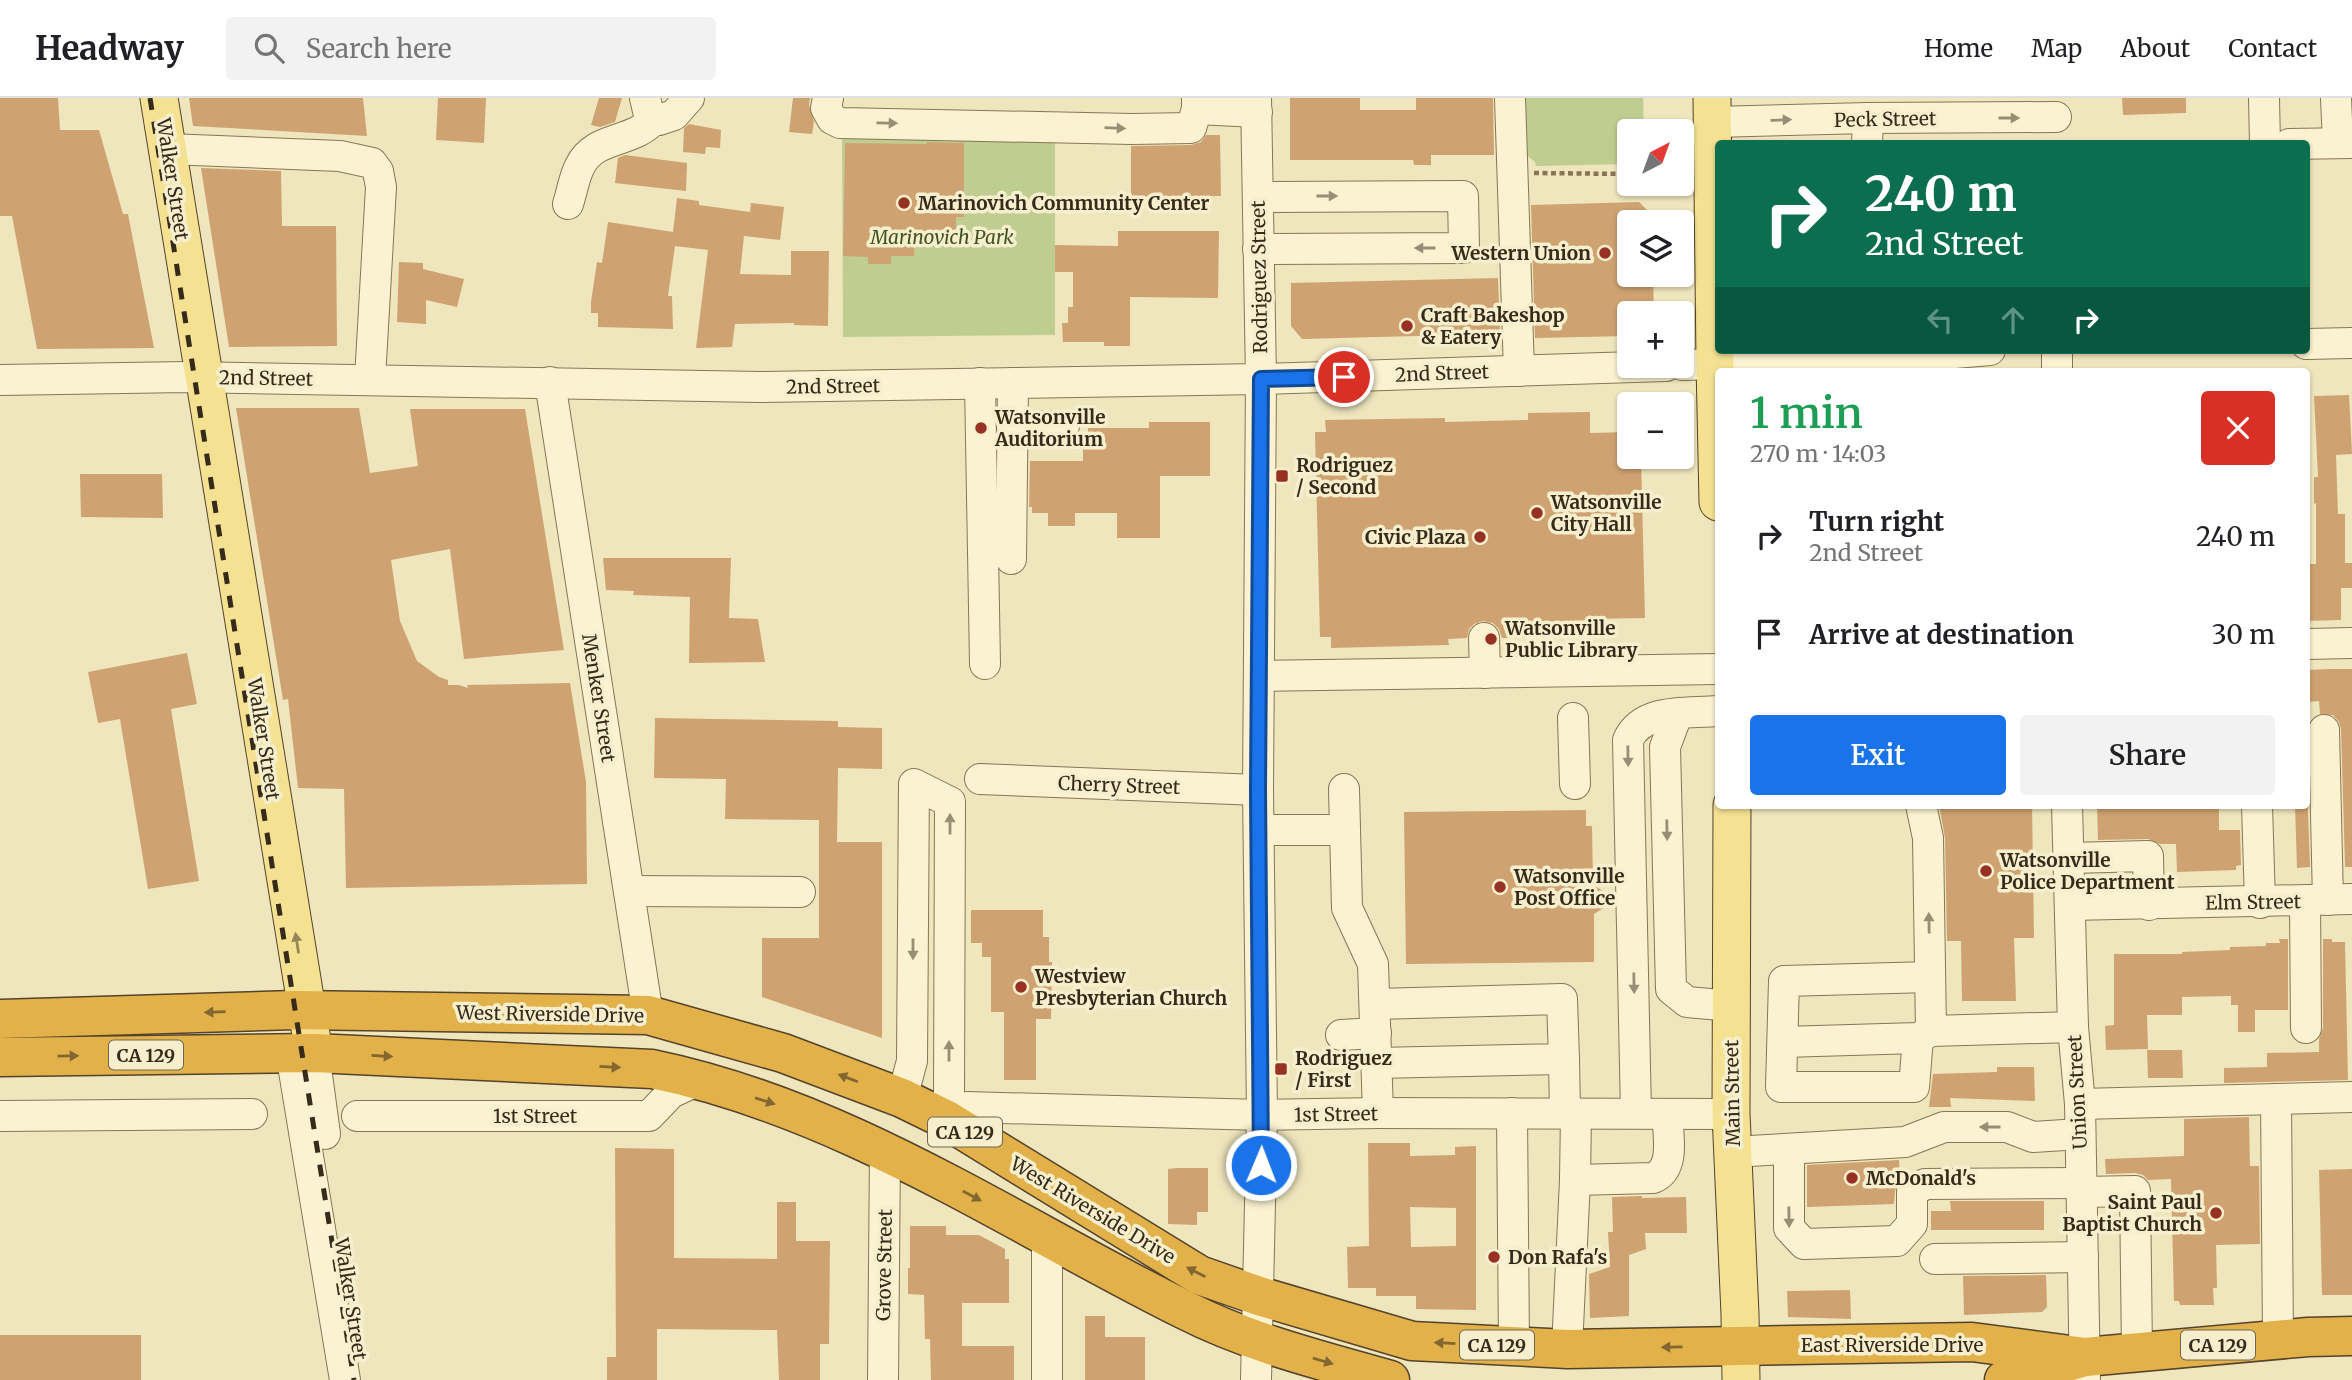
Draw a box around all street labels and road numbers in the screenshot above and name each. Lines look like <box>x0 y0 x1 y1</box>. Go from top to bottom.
street label: Peck Street <box>1834 106 1937 132</box>
street label: Walker Street <box>151 115 195 242</box>
street label: Rodriguez Street <box>1246 200 1272 354</box>
street label: 2nd Street <box>1395 359 1490 387</box>
street label: 2nd Street <box>219 365 314 391</box>
street label: 2nd Street <box>786 373 881 399</box>
street label: Menker Street <box>577 632 621 765</box>
street label: Walker Street <box>242 675 286 802</box>
street label: Cherry Street <box>1058 771 1181 799</box>
street label: Elm Street <box>2205 889 2302 915</box>
street label: West Riverside Drive <box>455 1000 644 1028</box>
street label: Union Street <box>2062 1033 2092 1150</box>
street label: Main Street <box>1719 1039 1745 1147</box>
road number: CA 129 <box>109 1040 183 1070</box>
street label: 1st Street <box>1294 1101 1379 1127</box>
street label: 1st Street <box>493 1104 578 1128</box>
road number: CA 129 <box>928 1118 1002 1147</box>
street label: West Riverside Drive <box>1005 1151 1180 1269</box>
street label: Grove Street <box>871 1208 897 1321</box>
street label: Walker Street <box>329 1235 373 1362</box>
road number: CA 129 <box>1460 1330 1534 1360</box>
road number: CA 129 <box>2181 1330 2255 1360</box>
street label: East Riverside Drive <box>1801 1333 1983 1357</box>

